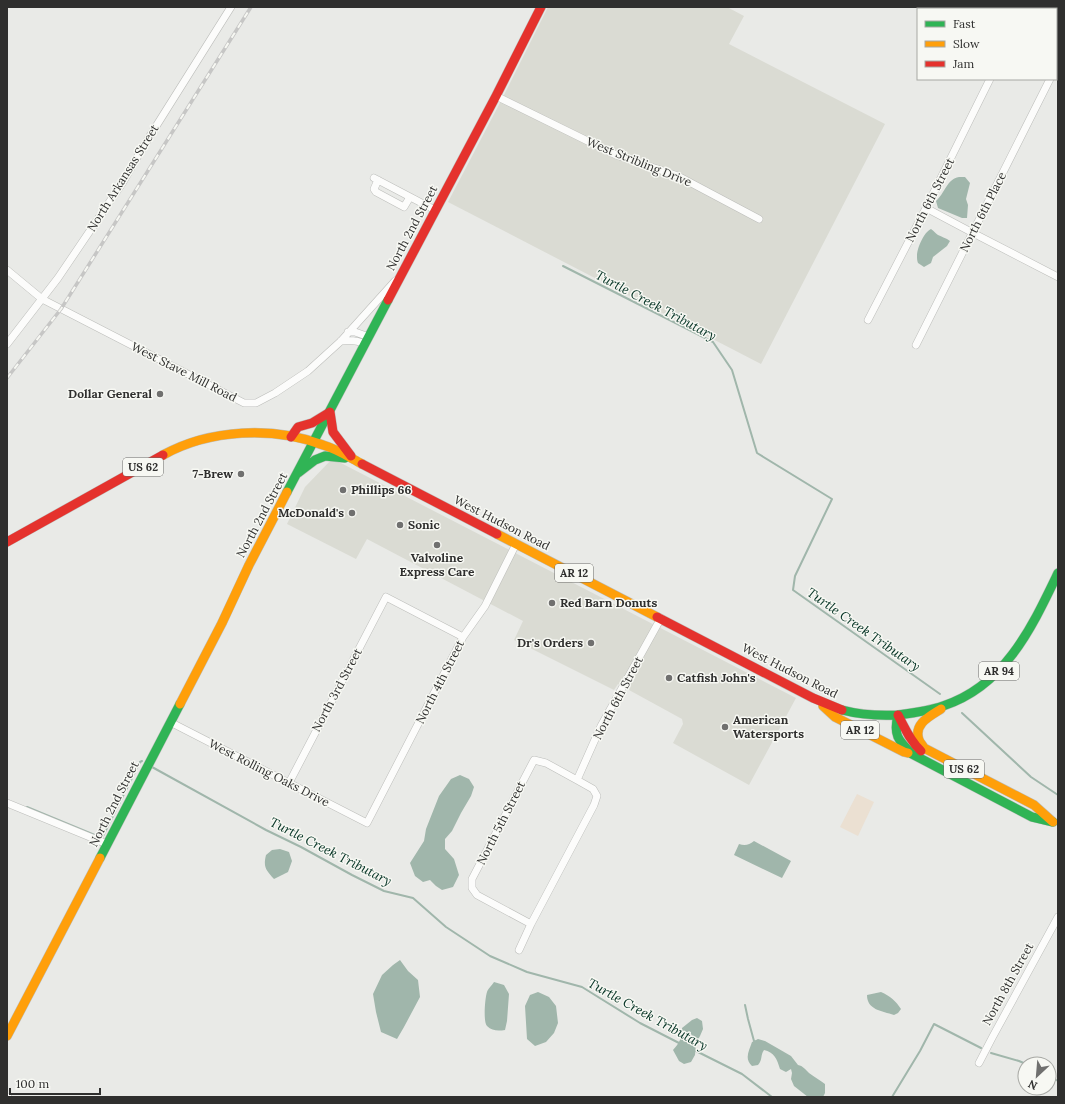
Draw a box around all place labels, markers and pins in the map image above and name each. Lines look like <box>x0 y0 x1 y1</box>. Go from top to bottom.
place label: Dollar General <box>68 386 152 401</box>
marker: Dollar General <box>155 389 165 399</box>
place label: 7-Brew <box>193 466 233 481</box>
marker: 7-Brew <box>236 469 246 479</box>
place label: Phillips 66 <box>351 482 411 497</box>
marker: Phillips 66 <box>338 485 348 495</box>
place label: McDonald's <box>278 505 344 520</box>
marker: McDonald's <box>347 508 357 518</box>
place label: Sonic <box>408 517 441 532</box>
marker: Sonic <box>395 520 405 530</box>
marker: Valvoline Express Care <box>432 540 442 550</box>
place label: Valvoline Express Care <box>400 550 475 579</box>
place label: Red Barn Donuts <box>560 595 657 610</box>
marker: Red Barn Donuts <box>547 598 557 608</box>
place label: Dr's Orders <box>517 635 583 650</box>
marker: Dr's Orders <box>586 638 596 648</box>
place label: Catfish John's <box>677 670 756 685</box>
marker: Catfish John's <box>664 673 674 683</box>
place label: American Watersports <box>733 712 804 741</box>
marker: American Watersports <box>720 722 730 732</box>

